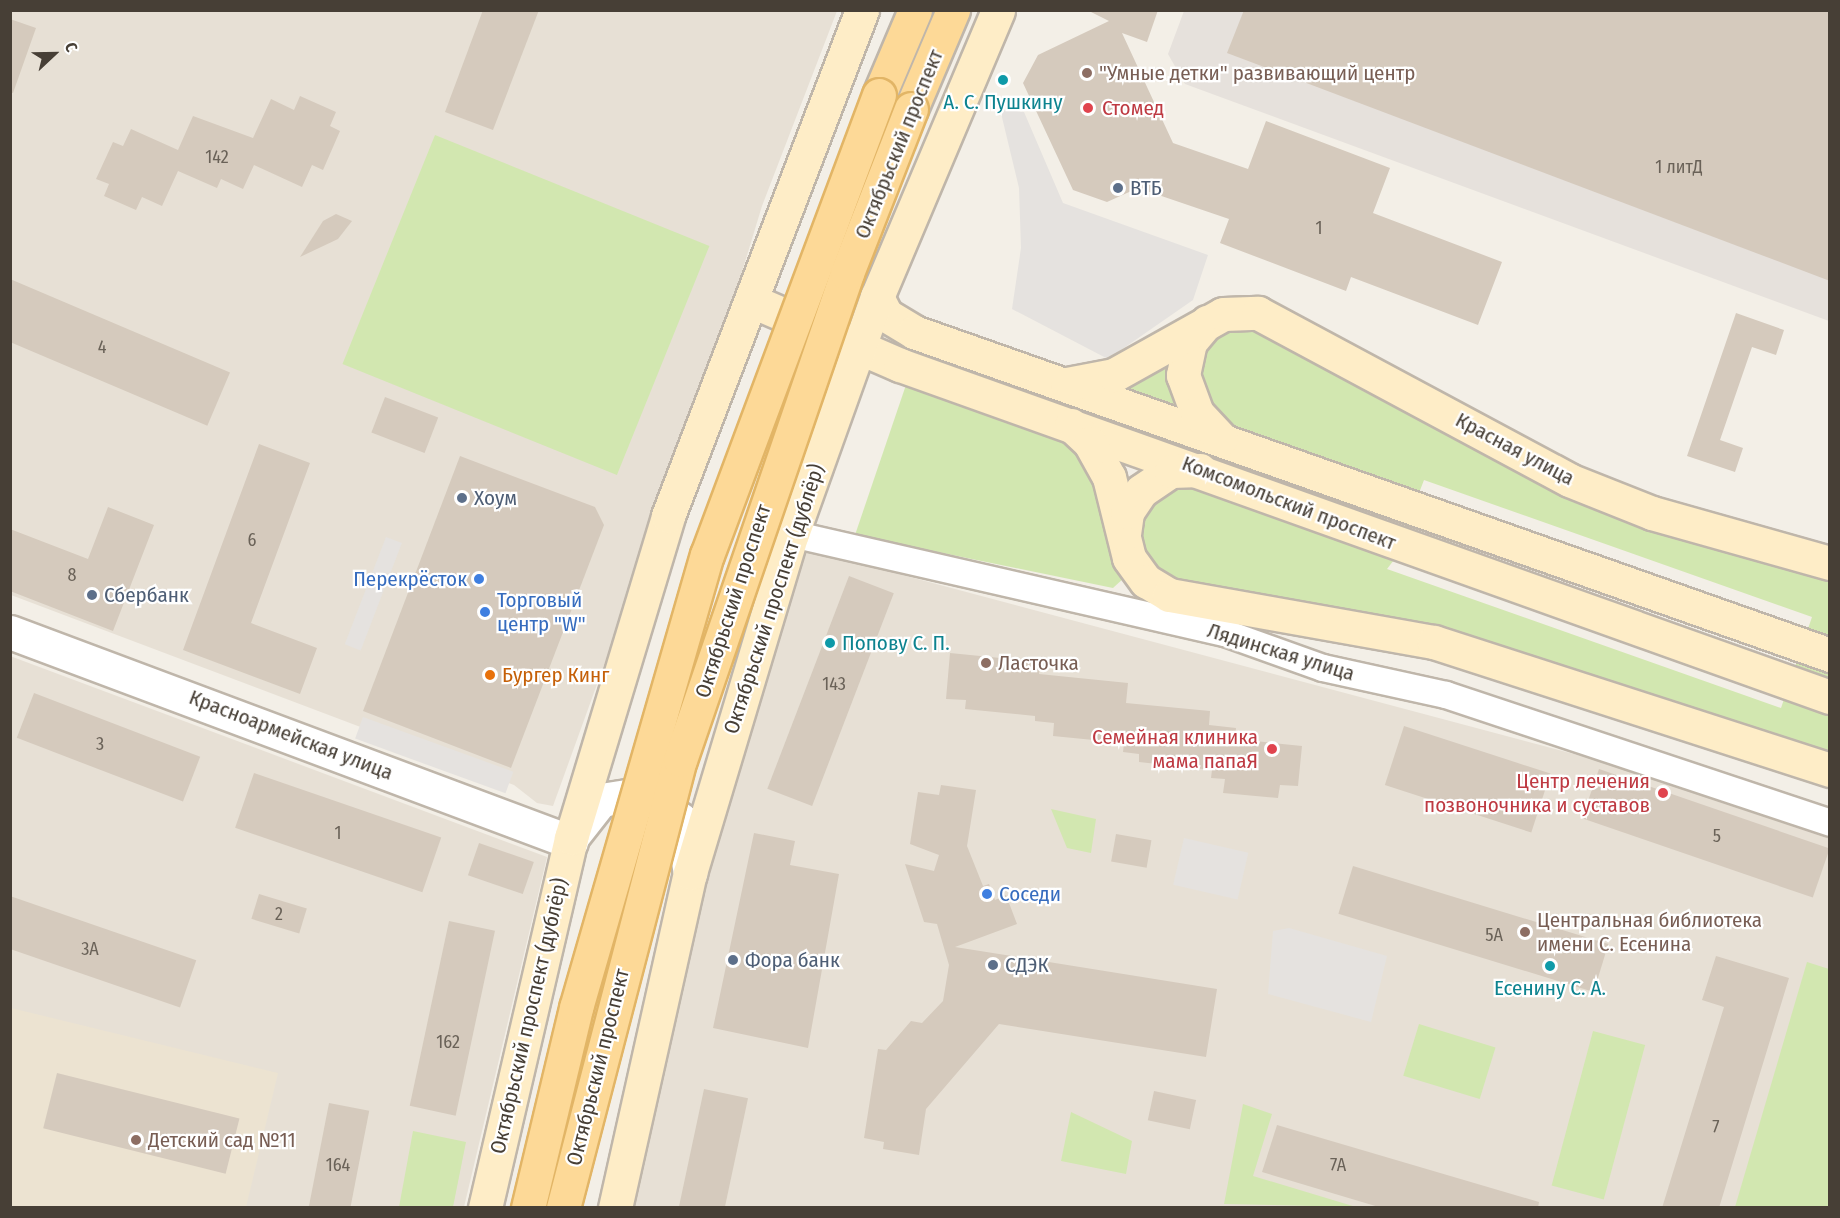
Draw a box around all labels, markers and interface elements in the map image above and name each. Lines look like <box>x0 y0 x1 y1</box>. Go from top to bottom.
north arrow <box>24 24 84 84</box>
text: С <box>61 40 82 55</box>
street label: Октябрьский проспект <box>850 46 948 242</box>
place label: "Умные детки" развивающий центр <box>1099 60 1415 86</box>
marker: "Умные детки" развивающий центр <box>1080 66 1094 80</box>
marker: А. С. Пушкину <box>996 73 1010 87</box>
place label: А. С. Пушкину <box>943 89 1063 115</box>
place label: Стомед <box>1102 95 1164 121</box>
marker: Стомед <box>1079 99 1097 117</box>
house number: 142 <box>205 146 229 168</box>
house number: 1 литД <box>1655 156 1703 178</box>
place label: ВТБ <box>1130 175 1162 201</box>
marker: ВТБ <box>1111 181 1125 195</box>
house number: 1 <box>1315 217 1323 239</box>
house number: 4 <box>98 336 106 358</box>
street label: Красная улица <box>1451 407 1579 491</box>
street label: Комсомольский проспект <box>1179 451 1399 555</box>
street label: Октябрьский проспект (дублёр) <box>718 461 830 737</box>
place label: Хоум <box>474 485 517 511</box>
marker: Хоум <box>455 491 469 505</box>
street label: Октябрьский проспект <box>690 501 776 701</box>
house number: 6 <box>248 529 256 551</box>
house number: 8 <box>68 564 76 586</box>
place label: Перекрёсток <box>353 566 467 592</box>
marker: Перекрёсток <box>472 572 486 586</box>
place label: Сбербанк <box>104 582 189 608</box>
place label: Торговый центр "W" <box>497 587 586 637</box>
marker: Сбербанк <box>85 588 99 602</box>
marker: Торговый центр "W" <box>478 605 492 619</box>
street label: Лядинская улица <box>1204 618 1358 686</box>
place label: Попову С. П. <box>842 630 950 656</box>
marker: Попову С. П. <box>823 636 837 650</box>
place label: Ласточка <box>998 650 1079 676</box>
marker: Ласточка <box>979 656 993 670</box>
place label: Бургер Кинг <box>502 662 609 688</box>
marker: Бургер Кинг <box>483 668 497 682</box>
house number: 143 <box>822 673 846 695</box>
street label: Красноармейская улица <box>186 685 396 785</box>
place label: Семейная клиника мама папаЯ <box>1092 724 1258 774</box>
house number: 3 <box>96 733 104 755</box>
marker: Семейная клиника мама папаЯ <box>1263 740 1281 758</box>
place label: Центр лечения позвоночника и суставов <box>1424 768 1650 818</box>
marker: Центр лечения позвоночника и суставов <box>1654 784 1672 802</box>
house number: 1 <box>334 822 342 844</box>
house number: 5 <box>1713 825 1721 847</box>
street label: Октябрьский проспект (дублёр) <box>485 876 573 1156</box>
place label: Соседи <box>999 881 1061 907</box>
marker: Соседи <box>980 887 994 901</box>
house number: 2 <box>275 903 283 925</box>
place label: Центральная библиотека имени С. Есенина <box>1537 907 1762 957</box>
house number: 5А <box>1485 924 1503 946</box>
marker: Центральная библиотека имени С. Есенина <box>1518 925 1532 939</box>
house number: 3А <box>81 938 99 960</box>
place label: Фора банк <box>745 947 840 973</box>
place label: СДЭК <box>1005 952 1049 978</box>
marker: Фора банк <box>726 953 740 967</box>
marker: СДЭК <box>986 958 1000 972</box>
marker: Есенину С. А. <box>1543 959 1557 973</box>
street label: Октябрьский проспект <box>561 966 635 1168</box>
place label: Есенину С. А. <box>1494 975 1606 1001</box>
house number: 162 <box>436 1031 460 1053</box>
house number: 7 <box>1712 1116 1720 1138</box>
place label: Детский сад №11 <box>148 1127 296 1153</box>
marker: Детский сад №11 <box>129 1133 143 1147</box>
house number: 164 <box>326 1154 350 1176</box>
house number: 7А <box>1330 1154 1346 1176</box>

